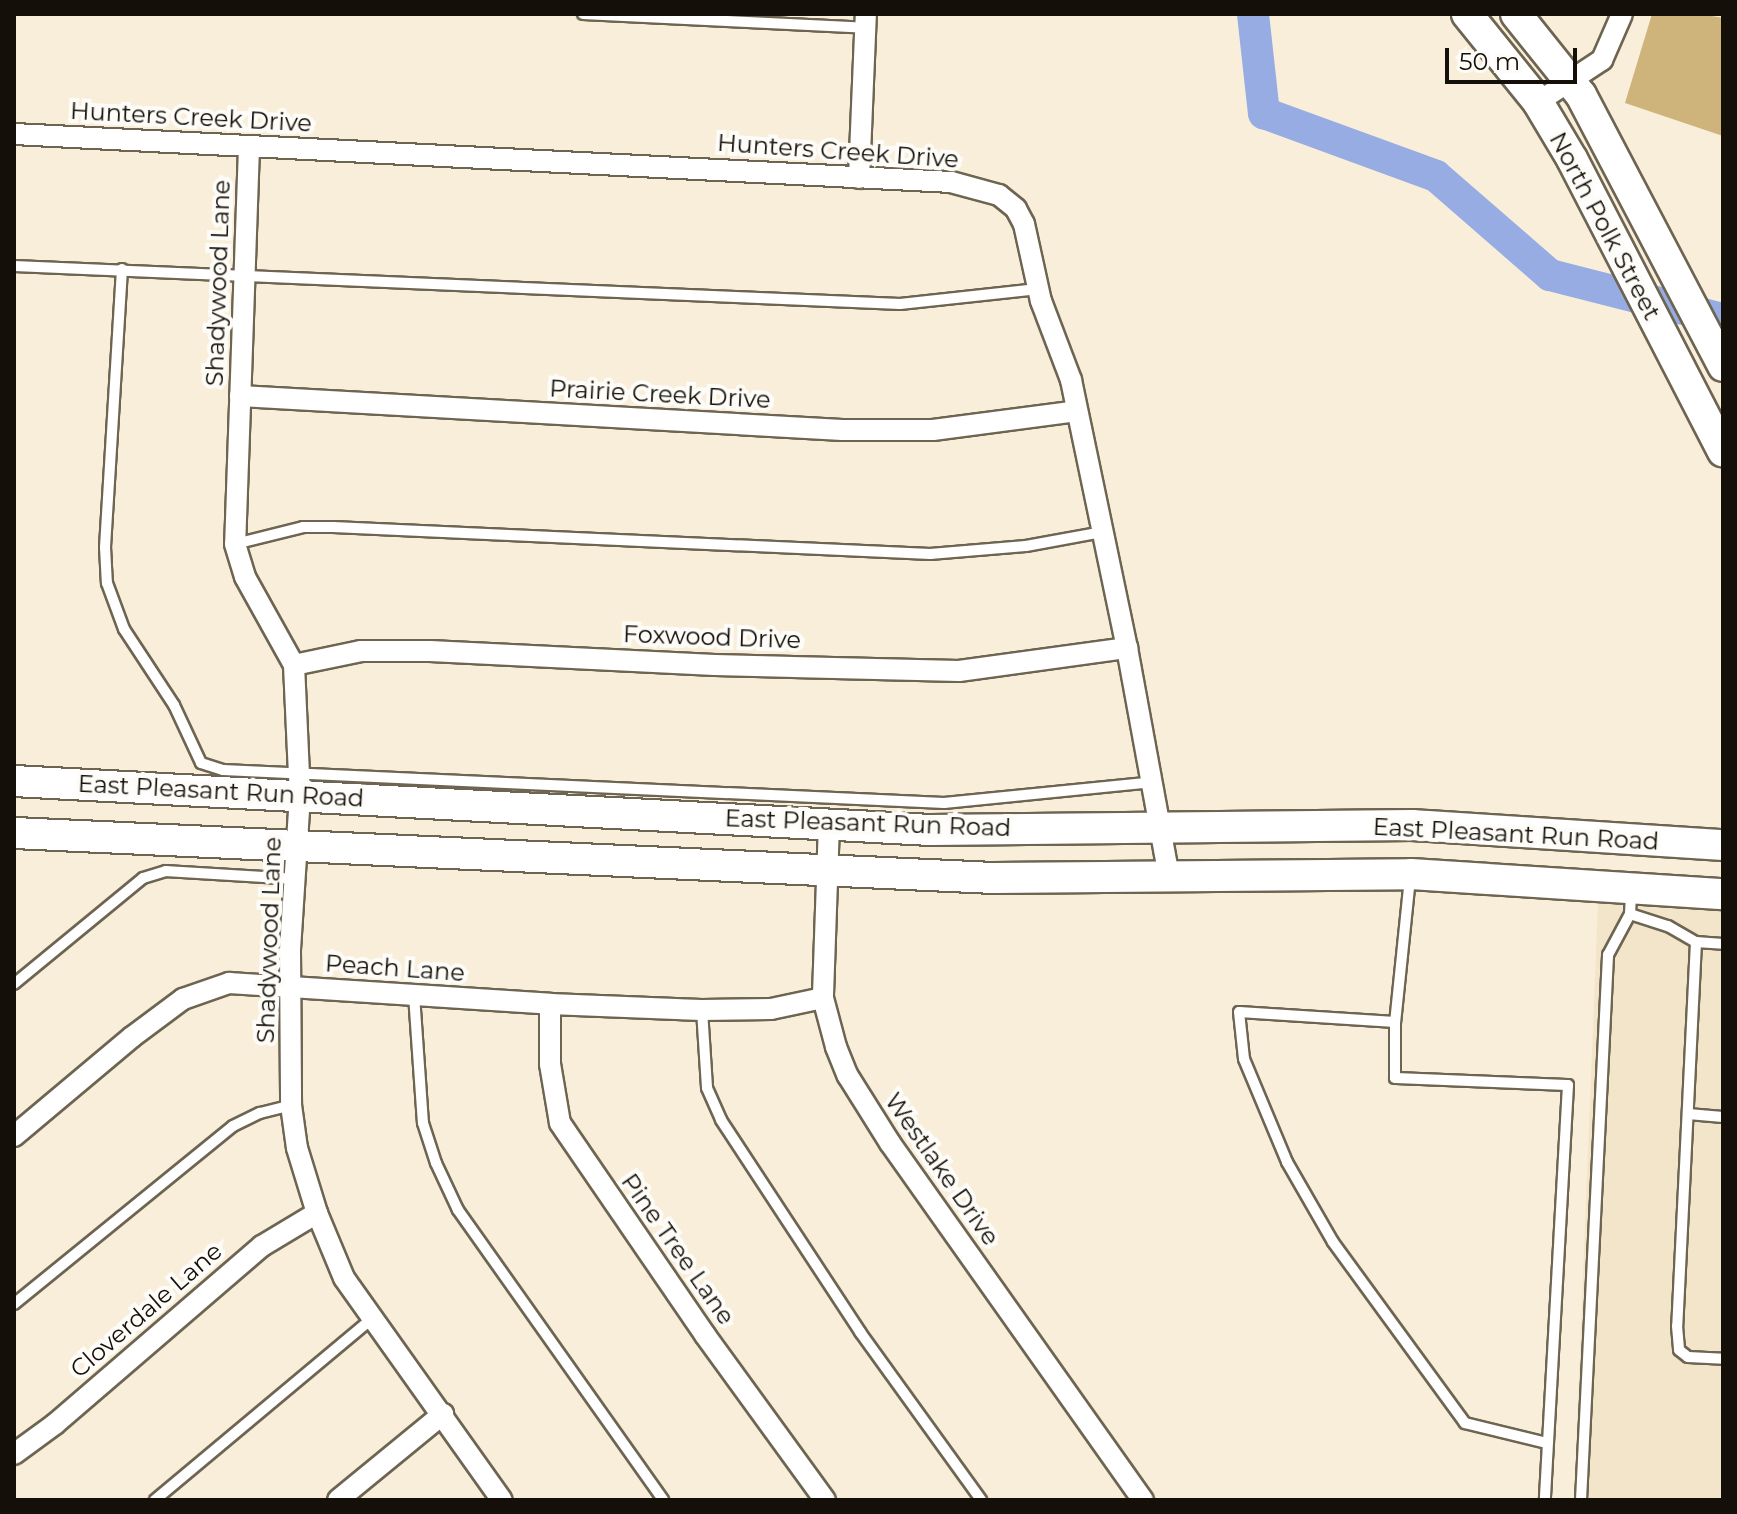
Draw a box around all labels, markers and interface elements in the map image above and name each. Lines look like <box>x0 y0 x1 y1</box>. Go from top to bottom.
scale bar <box>1449 32 1581 82</box>
text: 50 m <box>1459 47 1520 76</box>
street label: Hunters Creek Drive <box>69 96 313 138</box>
street label: North Polk Street <box>1543 127 1667 325</box>
street label: Hunters Creek Drive <box>716 128 960 174</box>
street label: Shadywood Lane <box>200 179 236 387</box>
street label: Prairie Creek Drive <box>549 374 771 414</box>
street label: Foxwood Drive <box>623 620 801 654</box>
street label: East Pleasant Run Road <box>77 769 365 813</box>
street label: East Pleasant Run Road <box>724 804 1012 842</box>
street label: East Pleasant Run Road <box>1372 812 1660 856</box>
street label: Shadywood Lane <box>251 836 287 1044</box>
street label: Peach Lane <box>324 949 466 987</box>
street label: Westlake Drive <box>879 1087 1005 1251</box>
street label: Pine Tree Lane <box>615 1168 741 1330</box>
street label: Cloverdale Lane <box>64 1236 228 1384</box>

